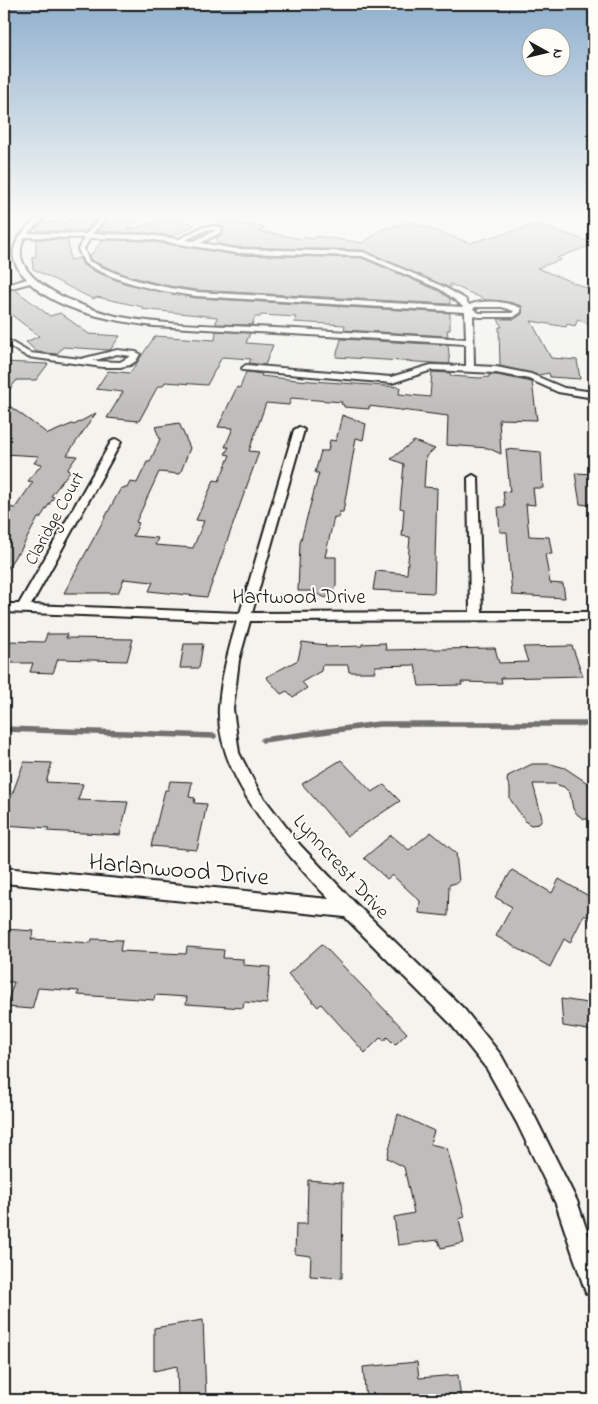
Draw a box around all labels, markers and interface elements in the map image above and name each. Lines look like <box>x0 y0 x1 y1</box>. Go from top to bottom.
north arrow <box>520 28 570 78</box>
text: N <box>546 47 568 60</box>
street label: Claridge Court <box>19 467 93 571</box>
street label: Hartwood Drive <box>232 583 366 613</box>
street label: Lynncrest Drive <box>284 808 396 928</box>
street label: Harlanwood Drive <box>87 845 271 897</box>

